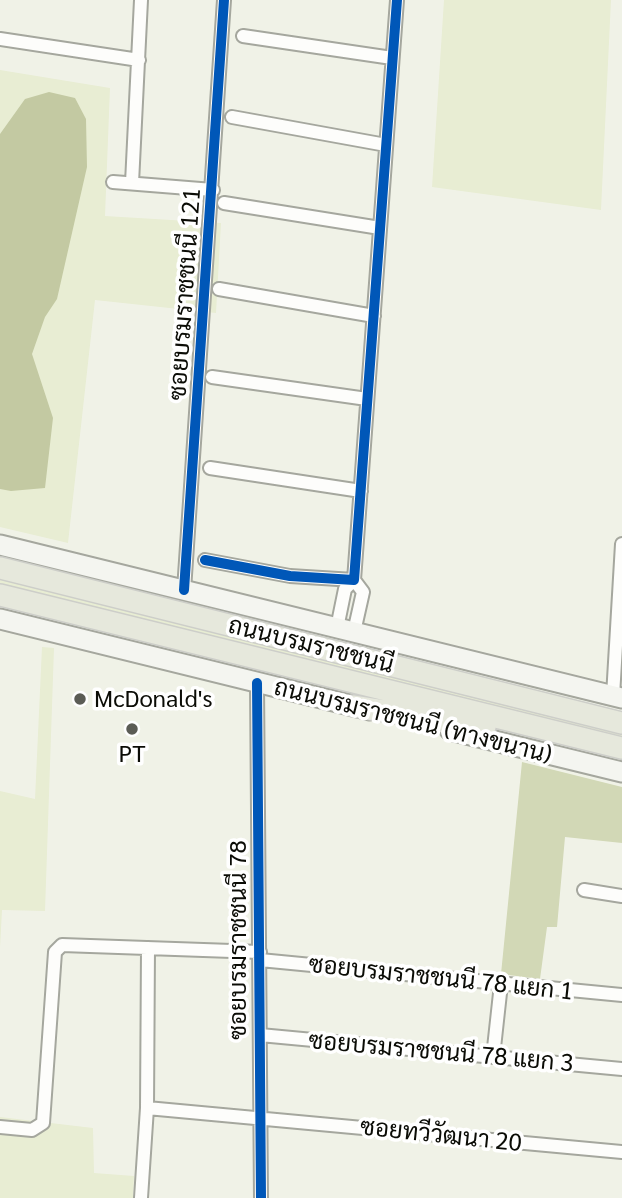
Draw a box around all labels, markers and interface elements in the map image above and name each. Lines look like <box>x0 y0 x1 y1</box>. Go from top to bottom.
street label: ซอยบรมราชชนนี 121 <box>163 187 207 401</box>
street label: ถนนบรมราชชนนี <box>225 611 397 679</box>
street label: ถนนบรมราชชนนี (ทางขนาน) <box>271 673 555 769</box>
place label: McDonald's <box>94 685 212 713</box>
marker: McDonald's <box>72 691 88 707</box>
marker: PT <box>124 721 140 737</box>
place label: PT <box>118 740 146 768</box>
street label: ซอยบรมราชชนนี 78 <box>224 840 252 1040</box>
street label: ซอยบรมราชชนนี 78 แยก 1 <box>307 950 575 1006</box>
street label: ซอยบรมราชชนนี 78 แยก 3 <box>307 1026 575 1078</box>
street label: ซอยทวีวัฒนา 20 <box>359 1112 523 1158</box>

